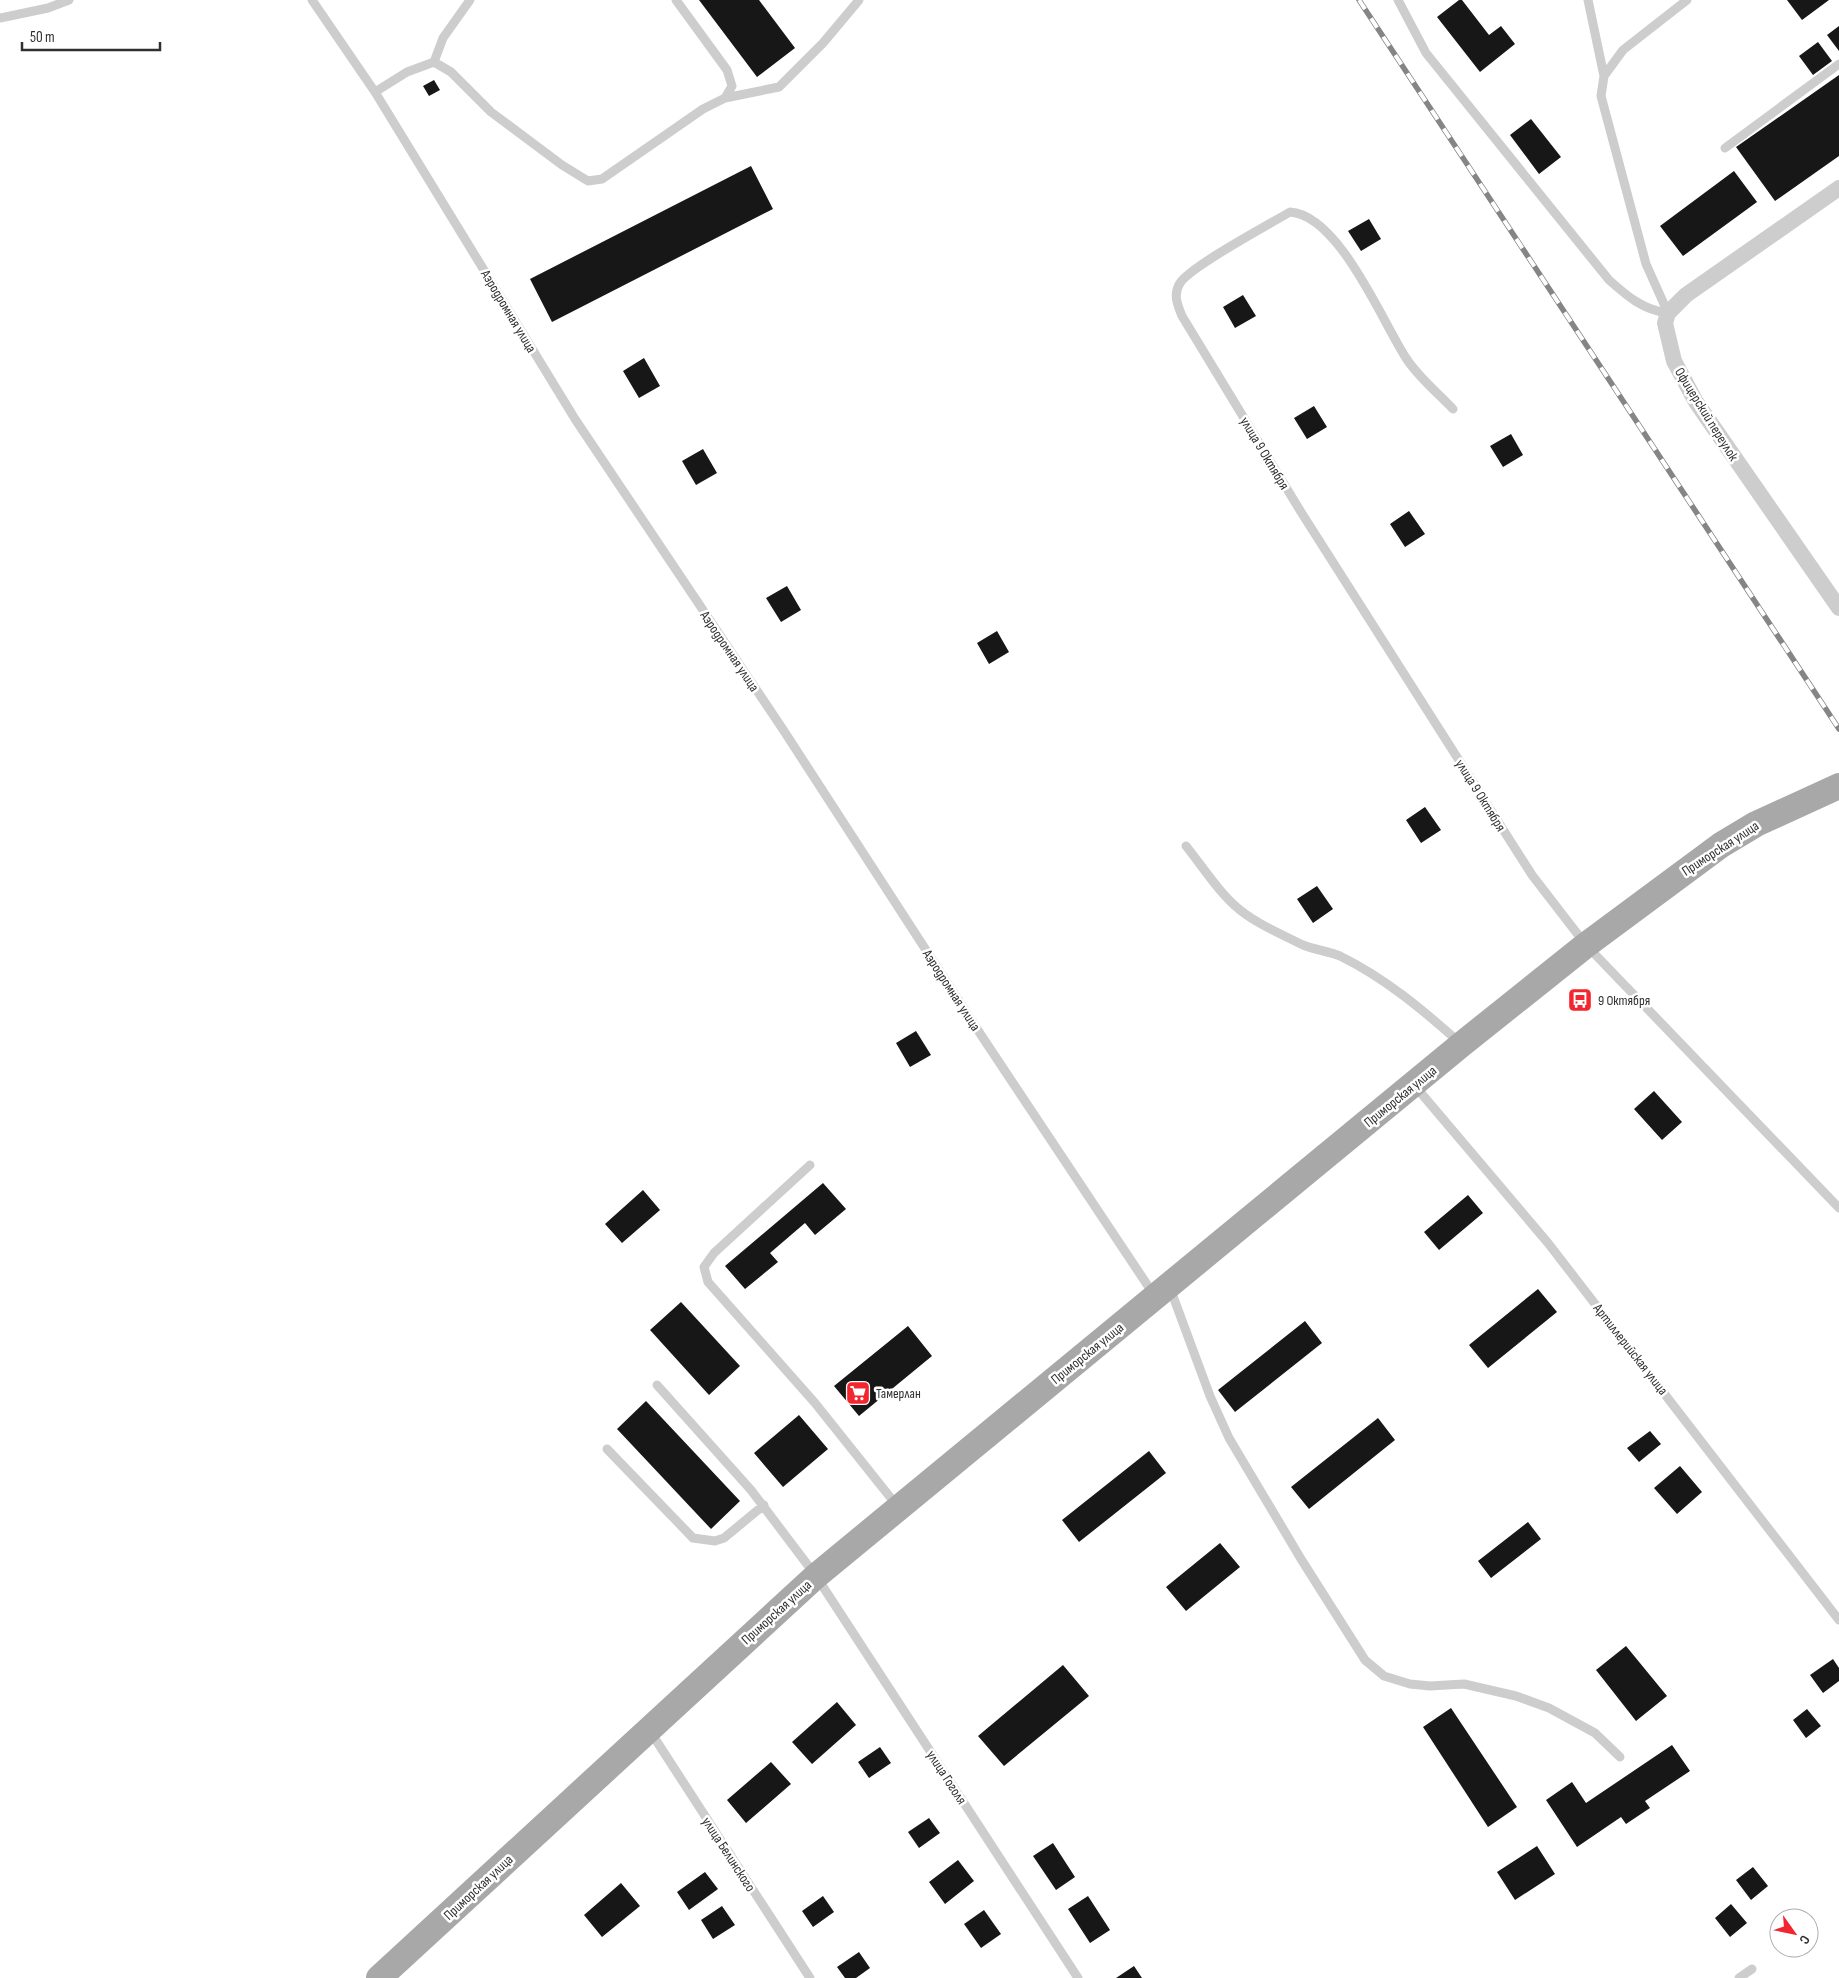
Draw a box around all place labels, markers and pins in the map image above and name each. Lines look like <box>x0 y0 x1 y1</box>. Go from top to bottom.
bus stop icon: 9 Октября <box>1567 987 1593 1013</box>
place label: 9 Октября <box>1598 992 1650 1009</box>
supermarket icon: Тамерлан <box>845 1380 871 1406</box>
place label: Тамерлан <box>876 1385 921 1402</box>

